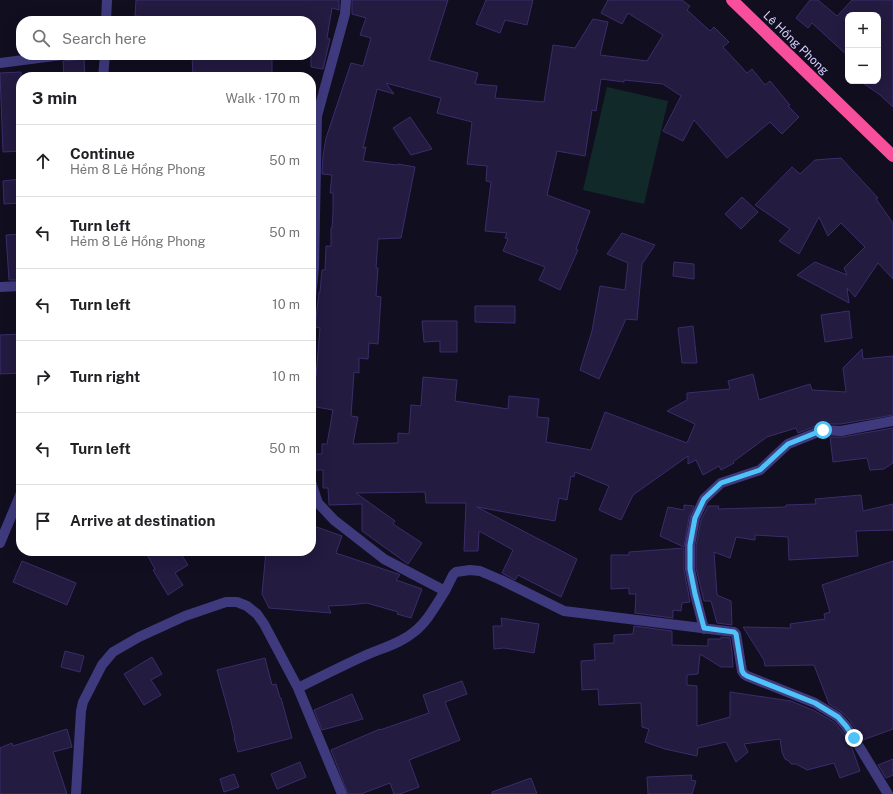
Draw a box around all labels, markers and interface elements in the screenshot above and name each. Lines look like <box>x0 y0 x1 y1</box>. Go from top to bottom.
street label: Lê Hồng Phong <box>760 8 832 78</box>
map controls <box>845 12 881 84</box>
button: + <box>845 12 881 48</box>
search box <box>16 16 316 60</box>
icon: search <box>30 27 52 49</box>
text: Search here <box>62 30 146 47</box>
button: − <box>845 48 881 84</box>
text: 3 min <box>32 88 77 108</box>
text: Walk · 170 m <box>225 91 300 106</box>
text: Continue <box>70 145 135 162</box>
icon: ahead <box>32 150 54 172</box>
text: 50 m <box>269 153 300 168</box>
text: Hẻm 8 Lê Hồng Phong <box>70 162 206 177</box>
text: Turn left <box>70 217 131 234</box>
icon: left <box>32 222 54 244</box>
text: 50 m <box>269 225 300 240</box>
text: Hẻm 8 Lê Hồng Phong <box>70 234 206 249</box>
icon: left <box>32 294 54 316</box>
text: Turn left <box>70 296 131 313</box>
text: 10 m <box>272 297 300 312</box>
icon: right <box>32 366 54 388</box>
text: Turn right <box>70 368 140 385</box>
text: 10 m <box>272 369 300 384</box>
route start <box>814 421 832 439</box>
icon: left <box>32 438 54 460</box>
text: Turn left <box>70 440 131 457</box>
text: 50 m <box>269 441 300 456</box>
icon: arrive <box>32 510 54 532</box>
text: Arrive at destination <box>70 512 215 529</box>
route end <box>845 729 863 747</box>

